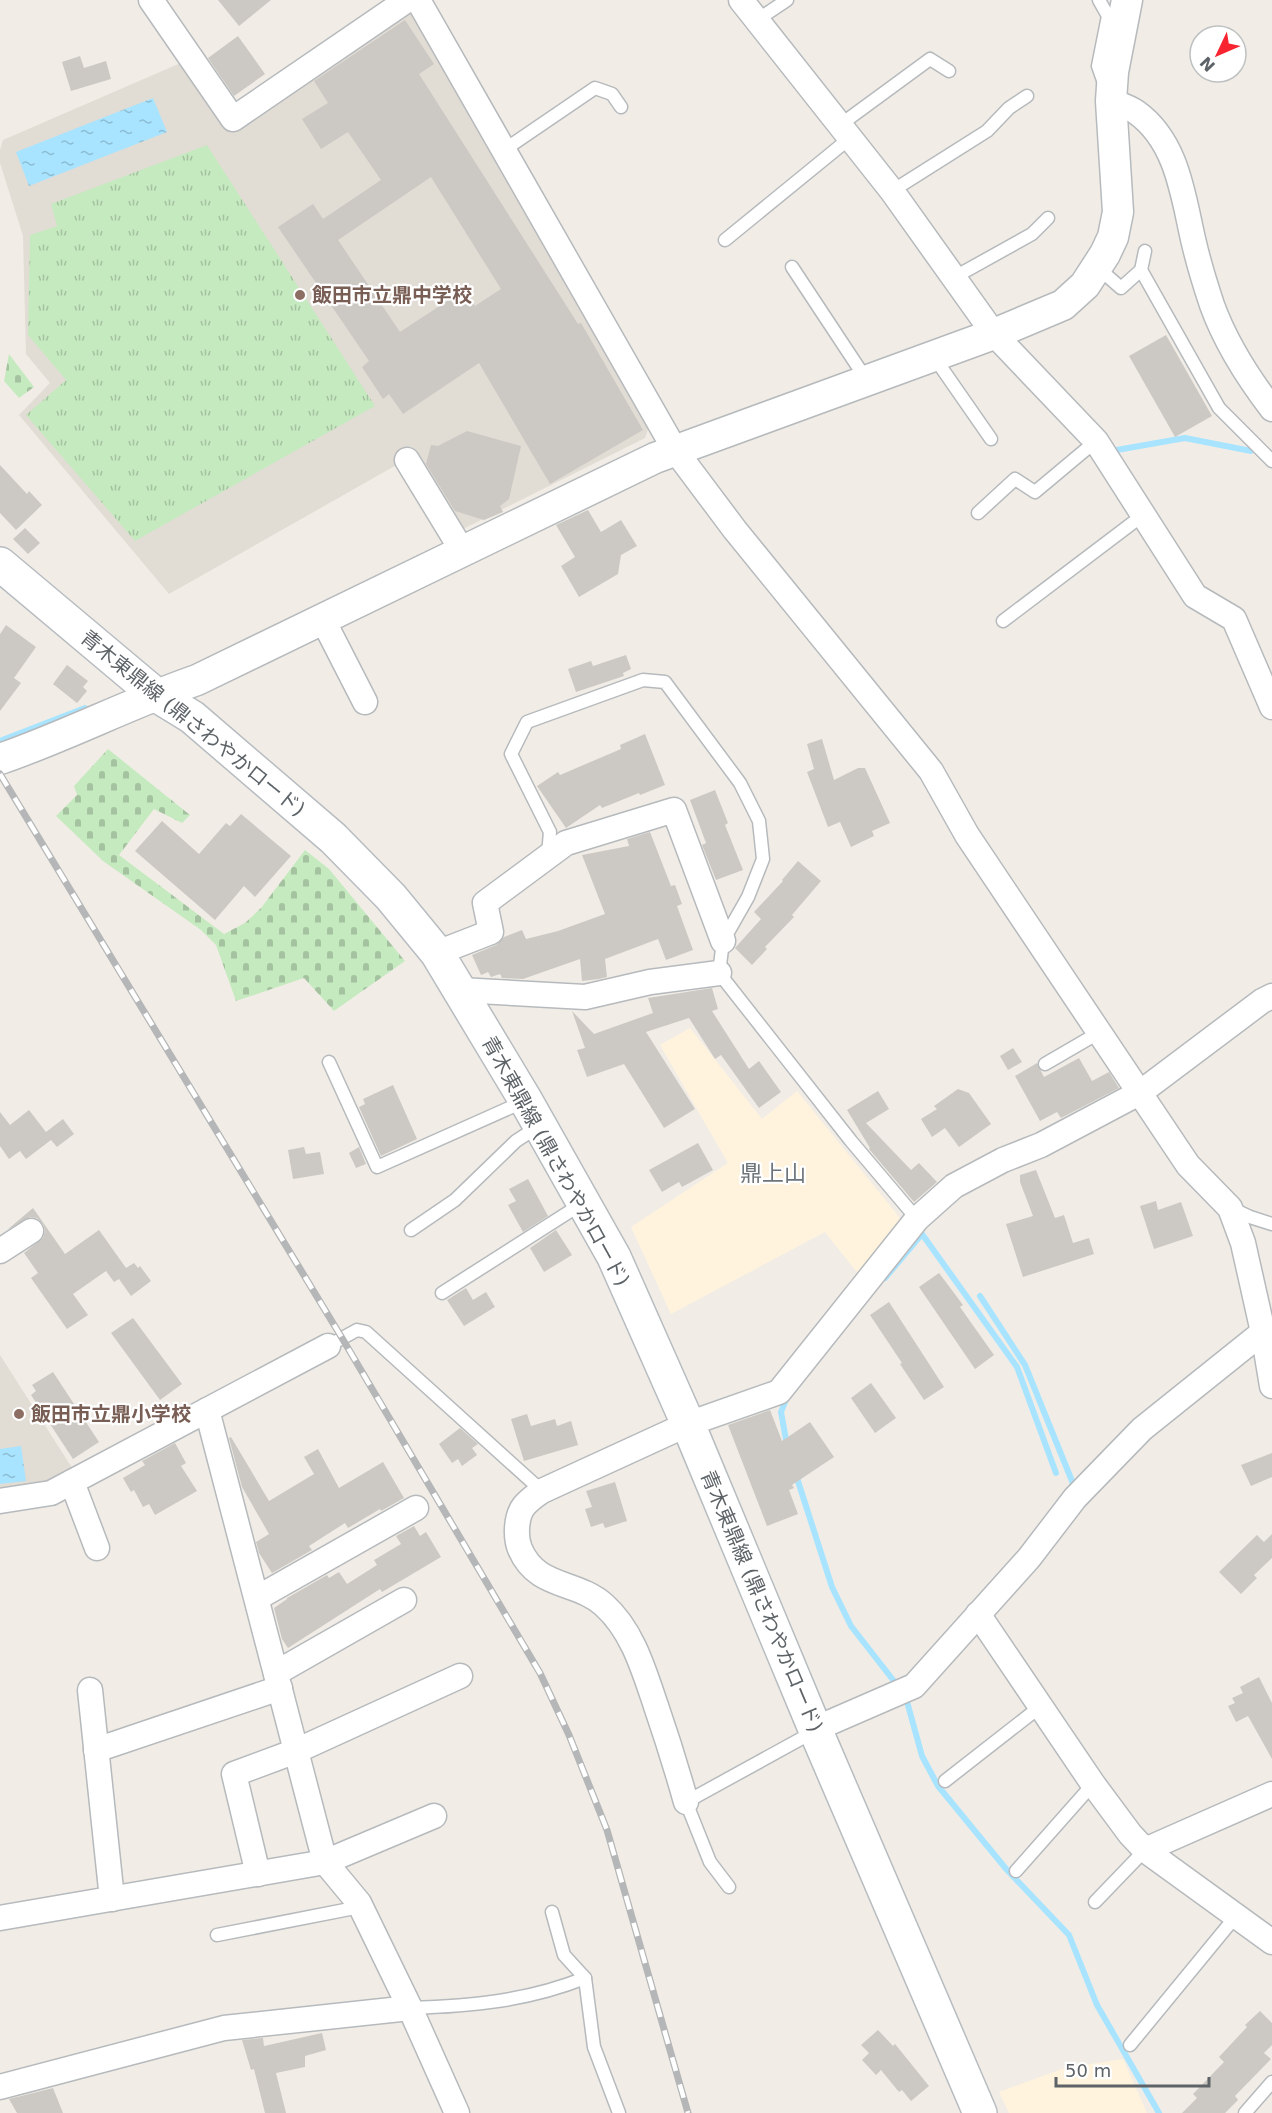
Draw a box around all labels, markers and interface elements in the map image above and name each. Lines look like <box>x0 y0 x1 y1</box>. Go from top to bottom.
north arrow <box>1188 24 1248 84</box>
text: N <box>1196 53 1219 75</box>
place label: 飯田市立鼎中学校 <box>312 283 472 307</box>
marker: 飯田市立鼎中学校 <box>293 288 307 302</box>
street label: 青木東鼎線 (鼎さわやかロード) <box>76 625 310 821</box>
street label: 青木東鼎線 (鼎さわやかロード) <box>477 1032 635 1290</box>
district label: 鼎上山 <box>740 1161 806 1186</box>
place label: 飯田市立鼎小学校 <box>31 1402 191 1426</box>
marker: 飯田市立鼎小学校 <box>12 1407 26 1421</box>
street label: 青木東鼎線 (鼎さわやかロード) <box>696 1467 828 1735</box>
scale bar <box>1056 2050 1209 2088</box>
text: 50 m <box>1065 2060 1111 2081</box>

